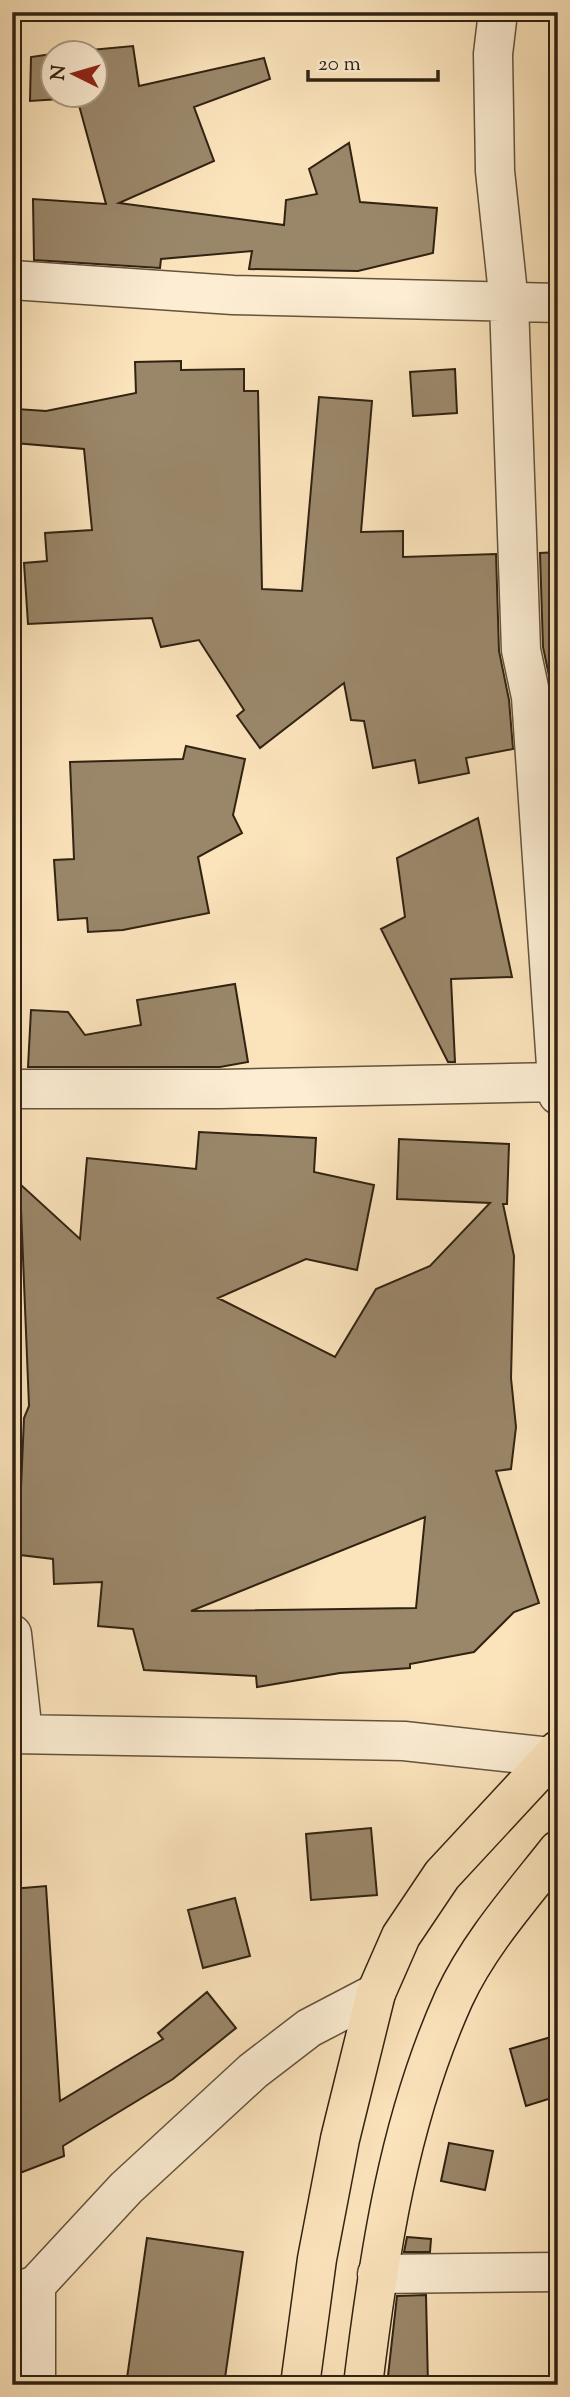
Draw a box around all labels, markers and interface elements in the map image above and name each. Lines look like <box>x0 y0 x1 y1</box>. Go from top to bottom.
north arrow <box>38 38 108 108</box>
scale bar <box>308 38 437 82</box>
text: 20 m <box>318 50 361 80</box>
text: N <box>45 64 74 81</box>

